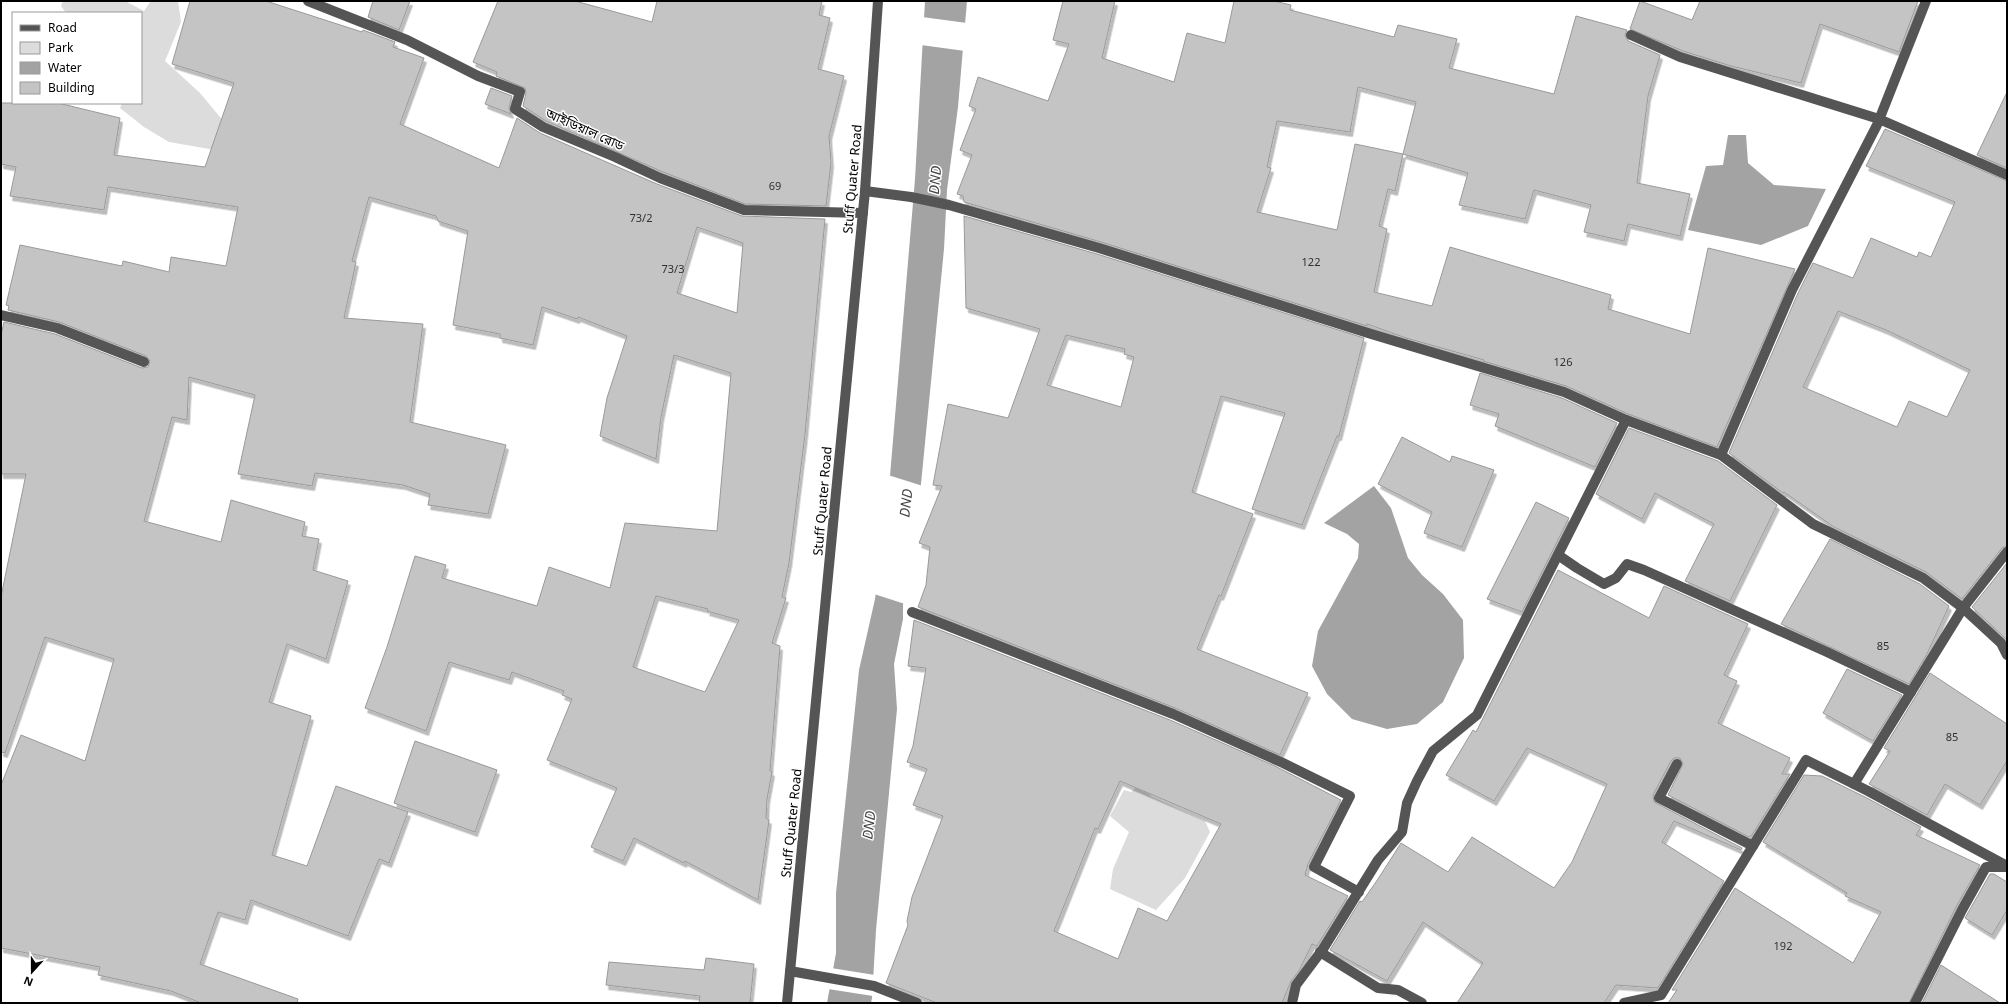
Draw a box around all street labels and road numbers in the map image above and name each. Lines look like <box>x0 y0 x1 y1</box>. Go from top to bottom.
street label: আইডিয়াল রোড <box>542 103 628 155</box>
street label: Stuff Quater Road <box>838 124 866 234</box>
street label: Stuff Quater Road <box>808 446 836 556</box>
street label: Stuff Quater Road <box>776 768 806 878</box>

